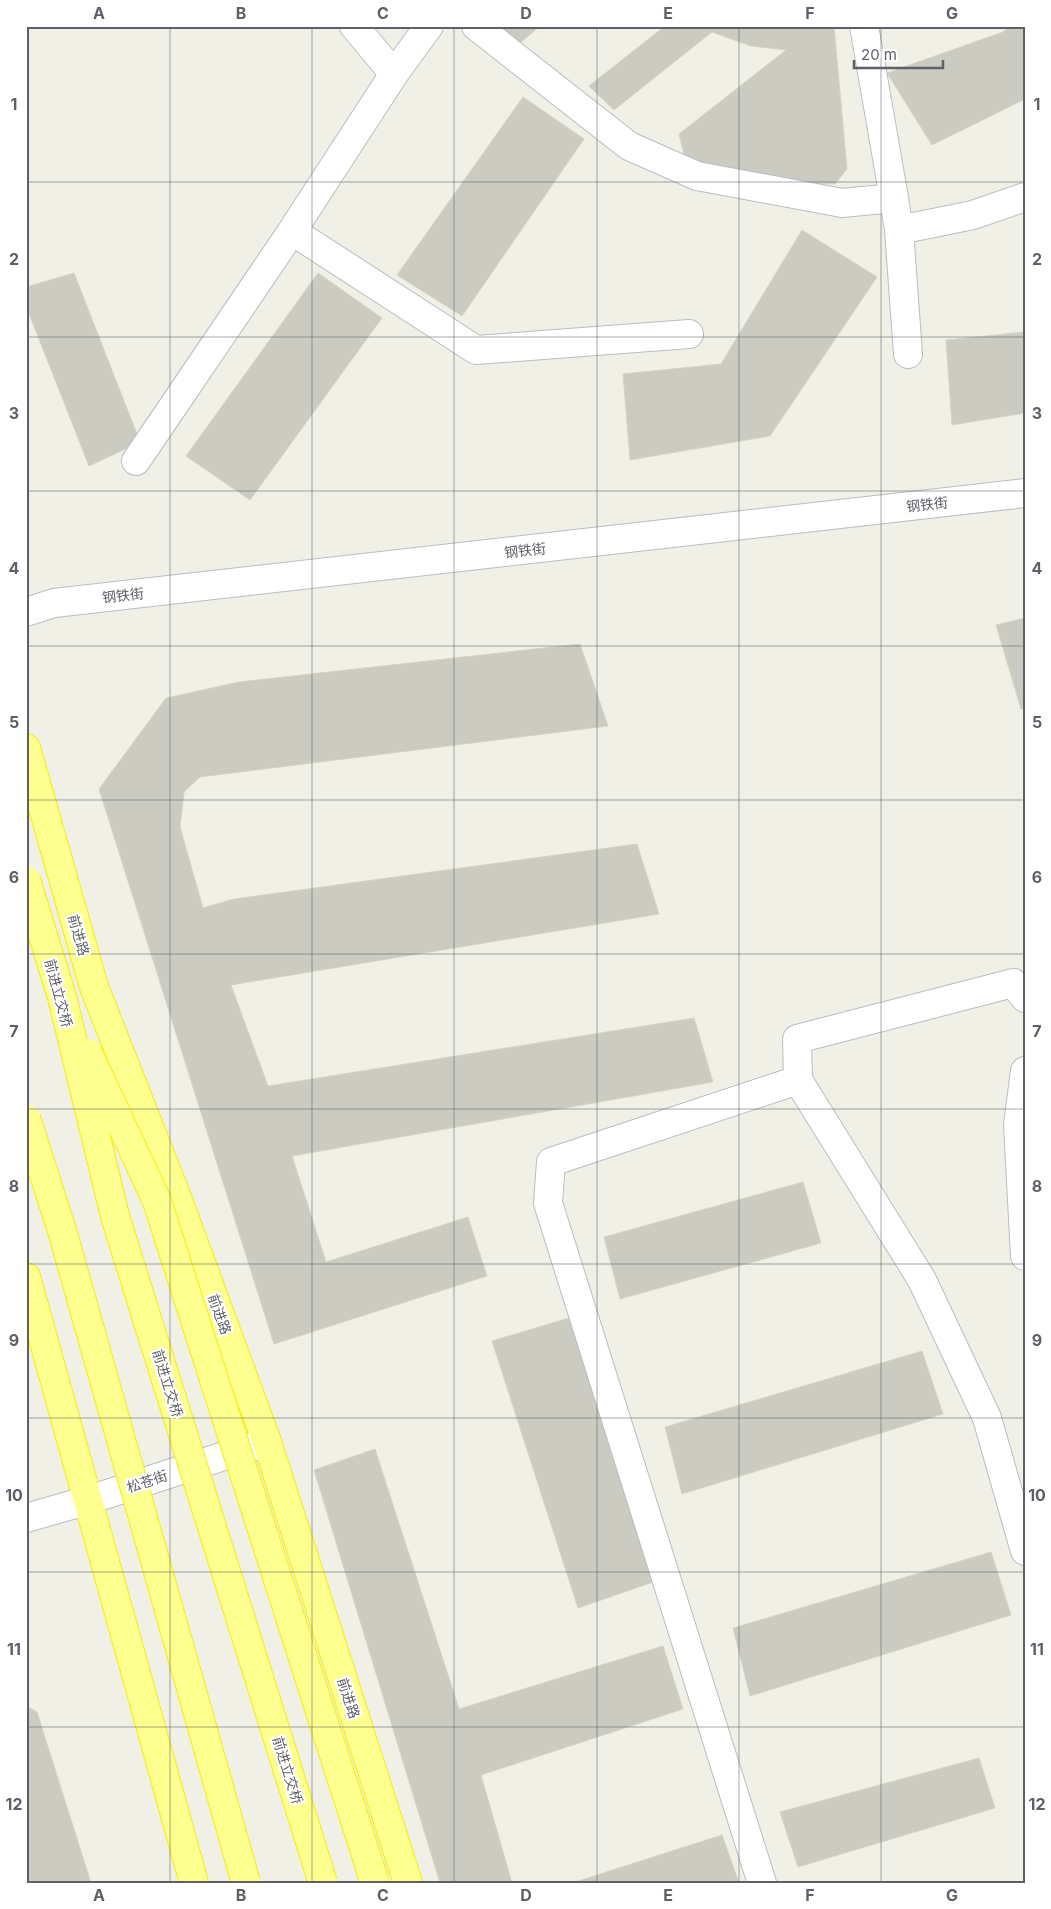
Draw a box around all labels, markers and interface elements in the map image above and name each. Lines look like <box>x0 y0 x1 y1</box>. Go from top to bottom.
text: A <box>93 3 105 23</box>
text: B <box>236 3 246 23</box>
text: C <box>377 3 389 23</box>
text: D <box>520 3 532 23</box>
text: E <box>663 3 673 23</box>
text: F <box>805 3 815 23</box>
text: G <box>946 3 958 23</box>
scale bar <box>854 38 942 70</box>
text: 20 m <box>861 45 897 64</box>
text: 1 <box>11 94 17 114</box>
text: 1 <box>1034 94 1040 114</box>
text: 2 <box>9 249 19 269</box>
text: 2 <box>1032 249 1042 269</box>
text: 3 <box>9 403 19 423</box>
text: 3 <box>1032 403 1042 423</box>
street label: 钢铁街 <box>905 493 949 515</box>
street label: 钢铁街 <box>503 539 547 561</box>
text: 4 <box>9 558 20 578</box>
text: 4 <box>1032 558 1043 578</box>
street label: 钢铁街 <box>101 584 145 606</box>
text: 5 <box>9 712 19 732</box>
text: 5 <box>1032 712 1042 732</box>
text: 6 <box>9 867 19 887</box>
text: 6 <box>1032 867 1042 887</box>
street label: 前进路 <box>65 912 93 958</box>
street label: 前进立交桥 <box>42 957 76 1029</box>
text: 7 <box>9 1021 19 1041</box>
text: 7 <box>1032 1021 1042 1041</box>
text: 8 <box>9 1176 19 1196</box>
text: 8 <box>1032 1176 1042 1196</box>
street label: 前进路 <box>205 1291 235 1337</box>
text: 9 <box>9 1330 19 1350</box>
text: 9 <box>1032 1330 1042 1350</box>
street label: 前进立交桥 <box>150 1347 186 1419</box>
street label: 松苍街 <box>124 1466 170 1496</box>
text: 10 <box>5 1485 23 1505</box>
text: 10 <box>1028 1485 1046 1505</box>
text: 11 <box>7 1639 21 1659</box>
text: 11 <box>1030 1639 1044 1659</box>
street label: 前进路 <box>334 1675 364 1721</box>
street label: 前进立交桥 <box>270 1734 306 1806</box>
text: 12 <box>6 1794 22 1814</box>
text: 12 <box>1029 1794 1045 1814</box>
text: A <box>93 1885 105 1905</box>
text: B <box>236 1885 246 1905</box>
text: C <box>377 1885 389 1905</box>
text: D <box>520 1885 532 1905</box>
text: E <box>663 1885 673 1905</box>
text: F <box>805 1885 815 1905</box>
text: G <box>946 1885 958 1905</box>

